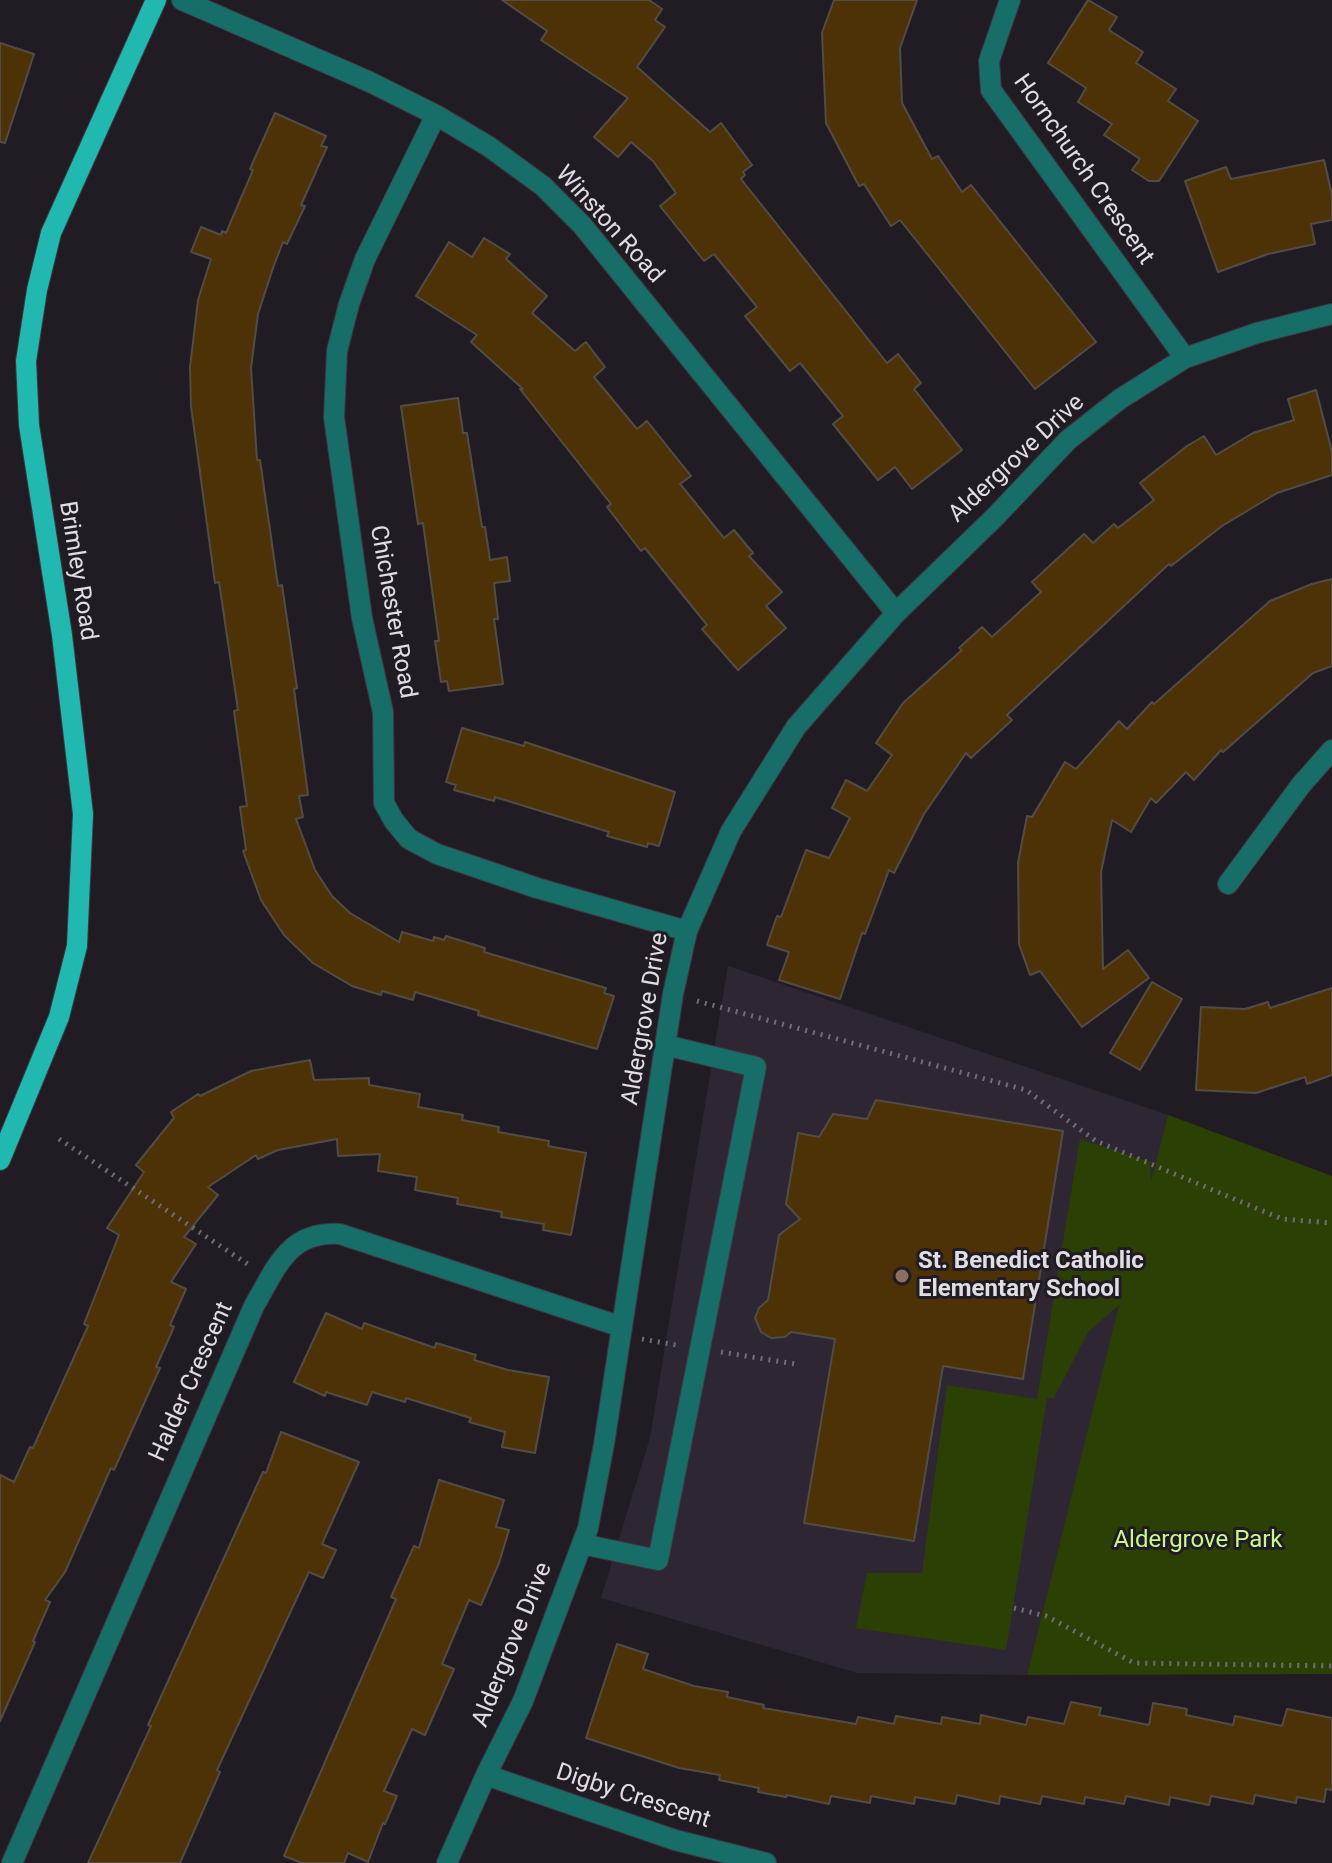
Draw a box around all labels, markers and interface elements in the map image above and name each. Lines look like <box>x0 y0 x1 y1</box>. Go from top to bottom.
street label: Hornchurch Crescent <box>1006 69 1160 271</box>
street label: Winston Road <box>549 160 669 290</box>
street label: Aldergrove Drive <box>943 389 1091 529</box>
street label: Brimley Road <box>52 499 102 643</box>
street label: Chichester Road <box>363 523 421 701</box>
street label: Aldergrove Drive <box>617 931 675 1107</box>
place label: St. Benedict Catholic Elementary School <box>918 1248 1144 1304</box>
marker: St. Benedict Catholic Elementary School <box>893 1267 911 1285</box>
street label: Halder Crescent <box>144 1298 240 1466</box>
park label: Aldergrove Park <box>1113 1527 1283 1555</box>
street label: Aldergrove Drive <box>467 1559 559 1731</box>
street label: Digby Crescent <box>552 1758 714 1836</box>

